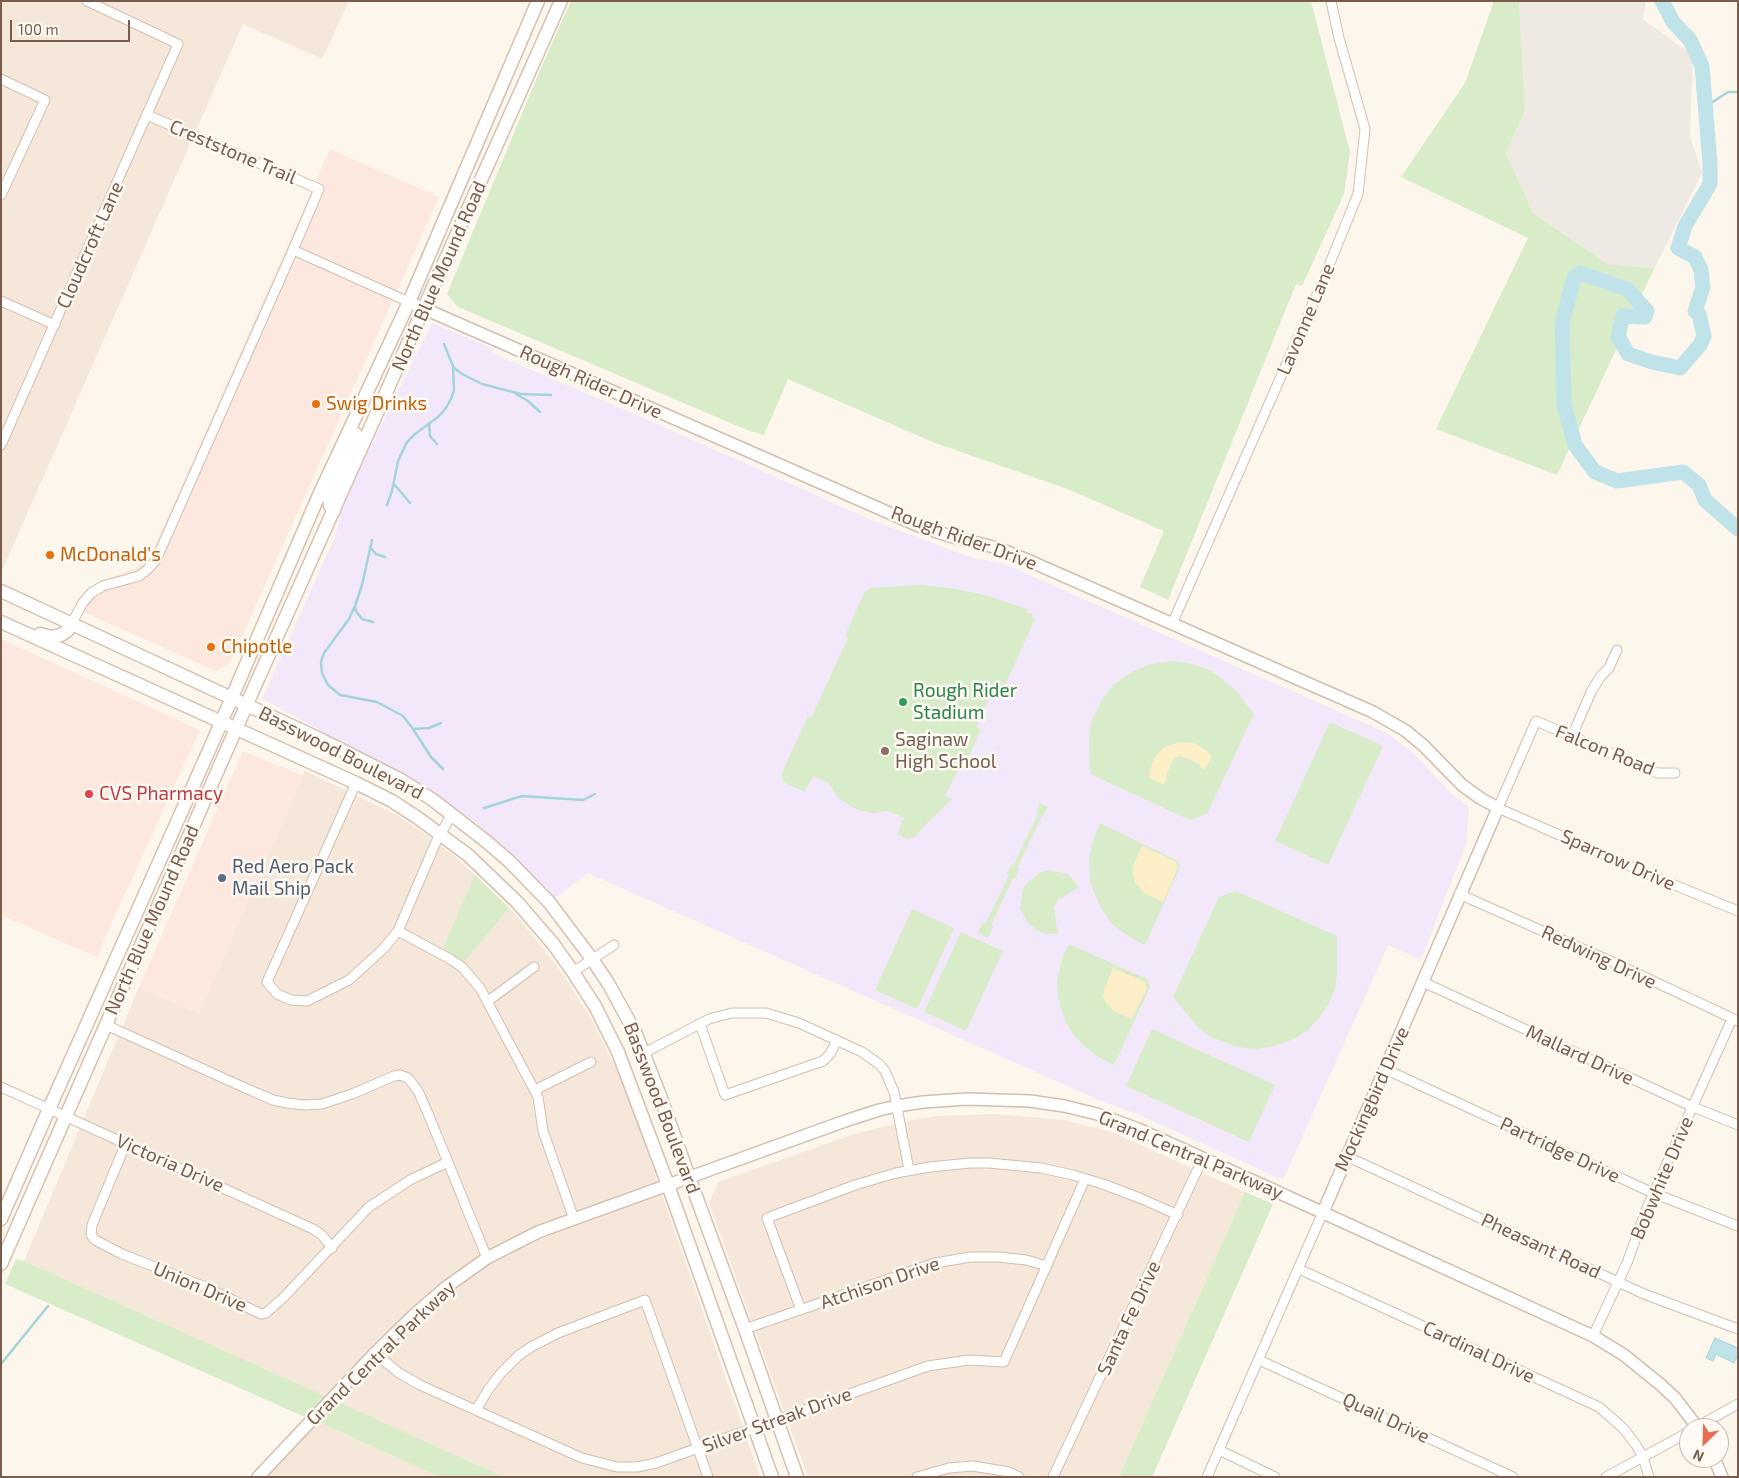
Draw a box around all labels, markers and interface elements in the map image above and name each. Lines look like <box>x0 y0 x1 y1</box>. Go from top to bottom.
scale bar <box>12 10 132 42</box>
text: 100 m <box>18 20 59 38</box>
street label: Creststone Trail <box>166 115 300 189</box>
street label: Cloudcroft Lane <box>52 178 128 312</box>
street label: North Blue Mound Road <box>387 178 491 374</box>
street label: Lavonne Lane <box>1272 260 1340 378</box>
street label: Rough Rider Drive <box>516 340 666 424</box>
place label: Swig Drinks <box>326 393 427 415</box>
marker: Swig Drinks <box>310 398 322 410</box>
street label: Rough Rider Drive <box>888 501 1040 575</box>
place label: McDonald's <box>60 544 161 566</box>
marker: McDonald's <box>44 549 56 561</box>
place label: Chipotle <box>221 636 292 658</box>
marker: Chipotle <box>205 641 217 653</box>
place label: Rough Rider Stadium <box>913 680 1017 724</box>
marker: Rough Rider Stadium <box>897 696 909 708</box>
street label: Basswood Boulevard <box>255 702 427 804</box>
street label: Falcon Road <box>1552 720 1658 780</box>
place label: Saginaw High School <box>895 729 996 773</box>
marker: Saginaw High School <box>879 745 891 757</box>
place label: CVS Pharmacy <box>99 783 223 805</box>
marker: CVS Pharmacy <box>83 788 95 800</box>
street label: North Blue Mound Road <box>100 822 204 1018</box>
street label: Sparrow Drive <box>1557 825 1679 895</box>
place label: Red Aero Pack Mail Ship <box>232 856 354 900</box>
marker: Red Aero Pack Mail Ship <box>216 872 228 884</box>
street label: Redwing Drive <box>1538 920 1660 994</box>
street label: Basswood Boulevard <box>619 1019 705 1197</box>
street label: Mallard Drive <box>1522 1020 1638 1090</box>
street label: Mockingbird Drive <box>1330 1023 1414 1175</box>
street label: Grand Central Parkway <box>1095 1106 1287 1204</box>
street label: Partridge Drive <box>1496 1112 1624 1188</box>
street label: Bobwhite Drive <box>1626 1113 1698 1243</box>
street label: Victoria Drive <box>113 1129 227 1197</box>
street label: Pheasant Road <box>1478 1208 1604 1284</box>
street label: Atchison Drive <box>817 1252 943 1314</box>
street label: Union Drive <box>150 1257 250 1317</box>
street label: Santa Fe Drive <box>1093 1257 1165 1379</box>
street label: Grand Central Parkway <box>302 1276 460 1430</box>
street label: Cardinal Drive <box>1419 1316 1539 1388</box>
street label: Silver Streak Drive <box>699 1382 855 1458</box>
street label: Quail Drive <box>1339 1388 1433 1448</box>
north arrow <box>1679 1418 1729 1468</box>
text: N <box>1690 1446 1706 1466</box>

